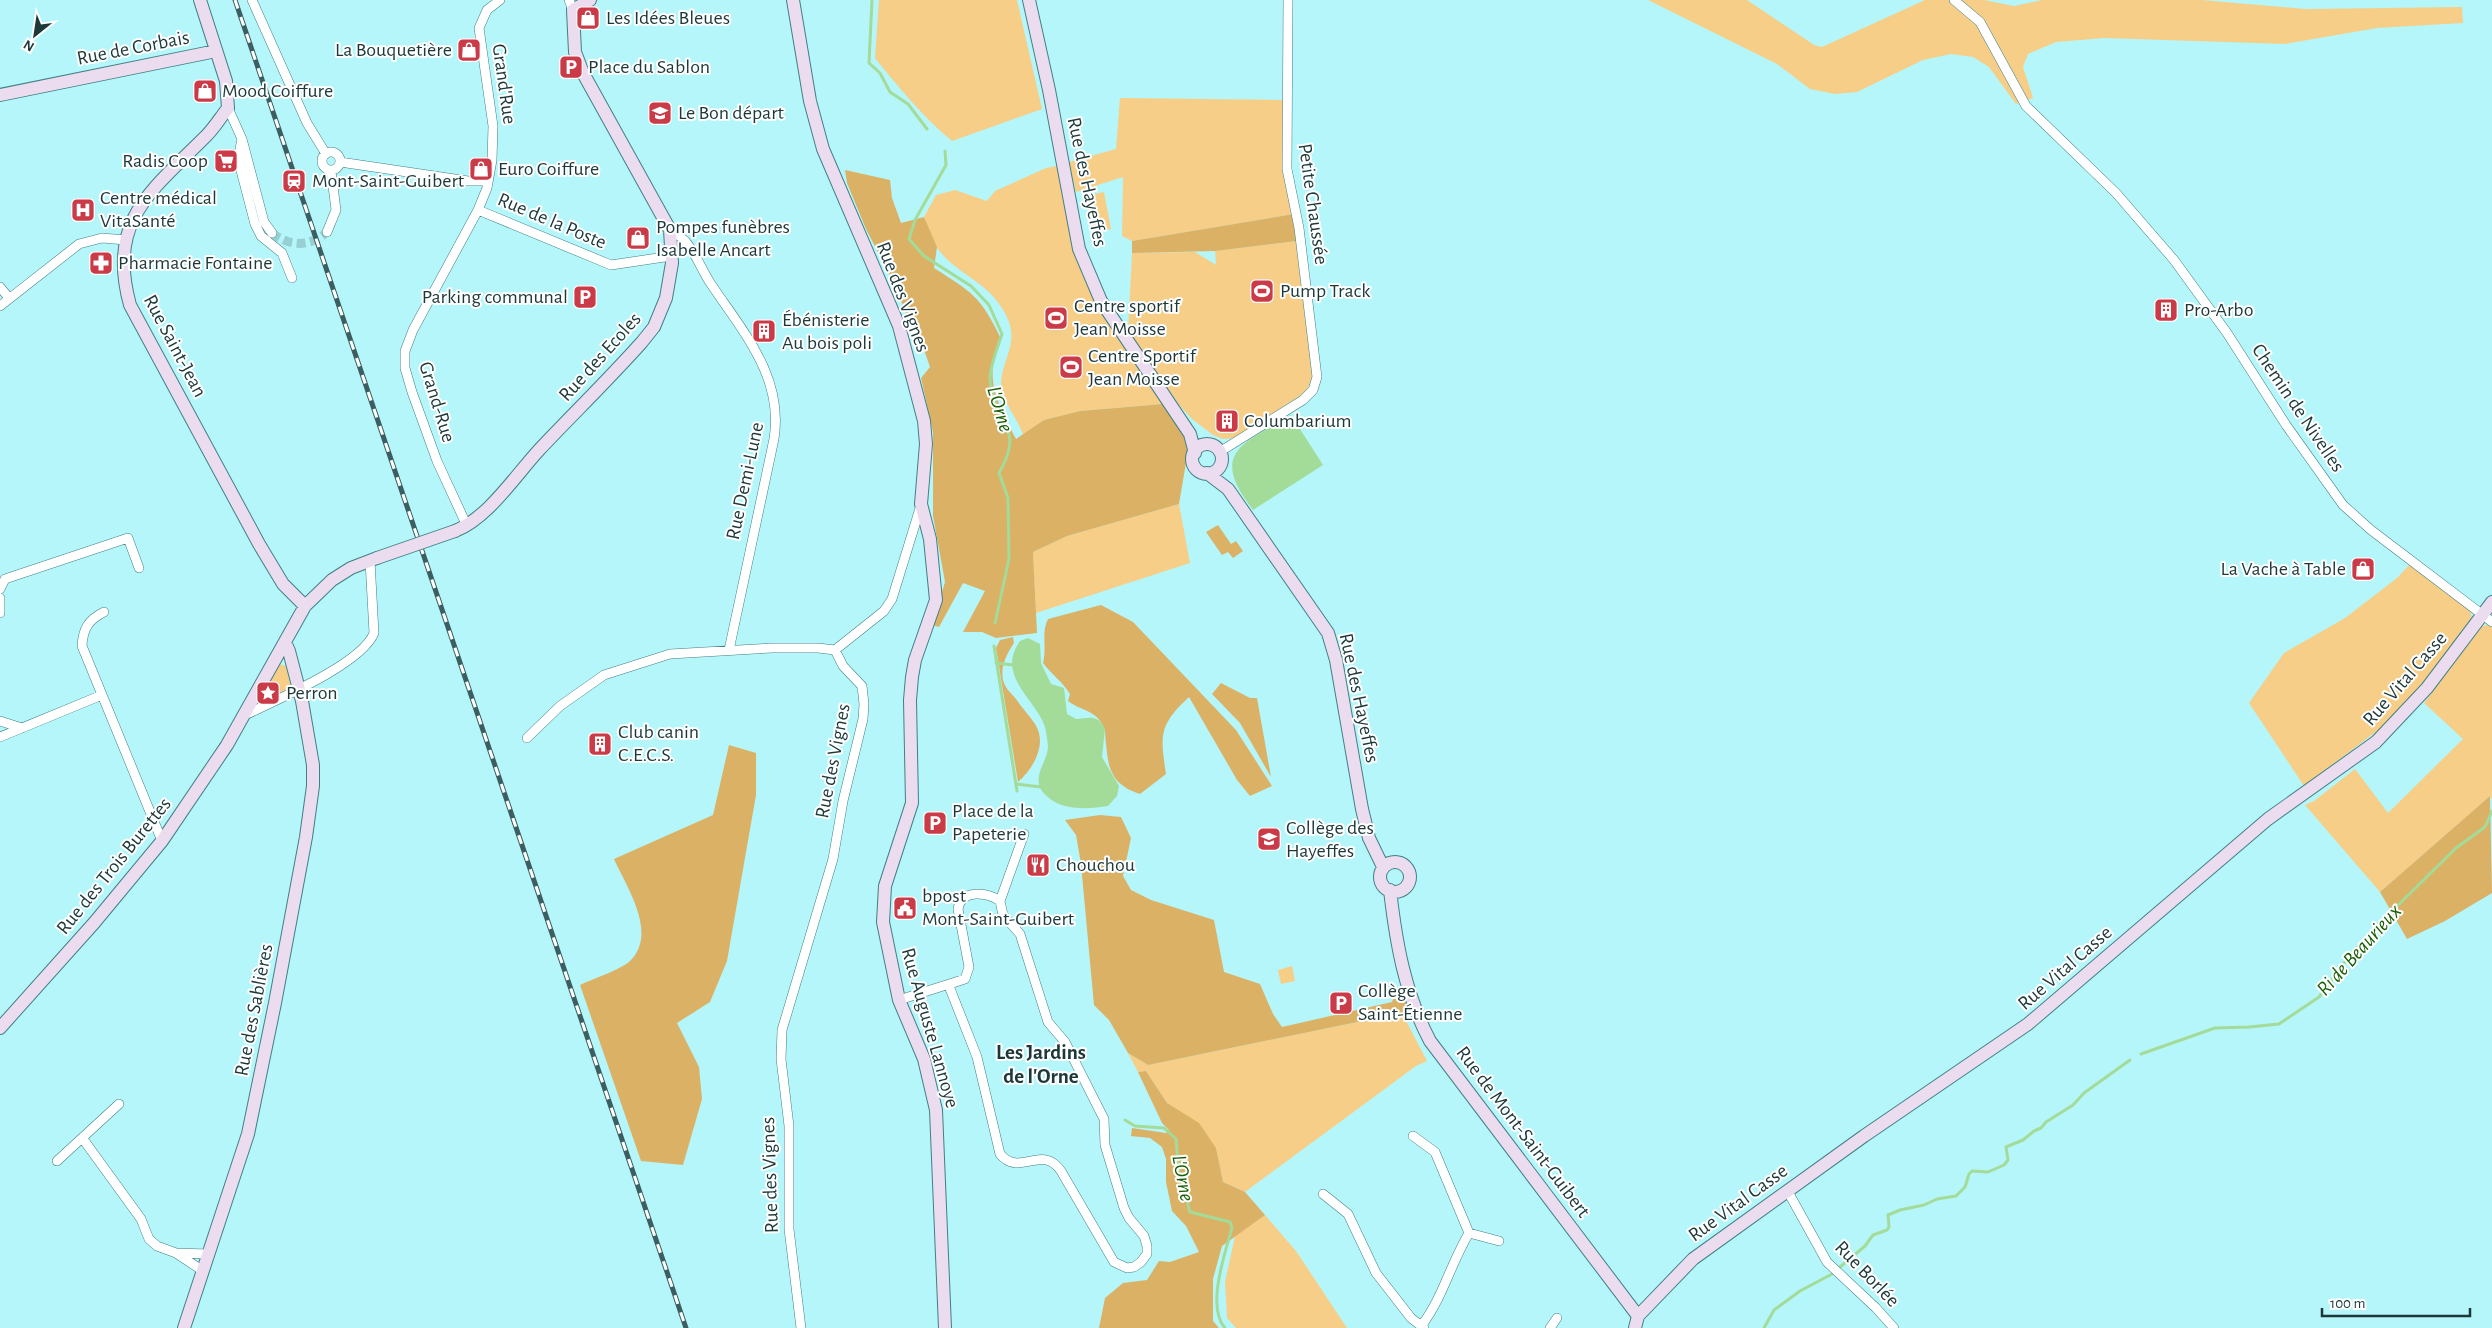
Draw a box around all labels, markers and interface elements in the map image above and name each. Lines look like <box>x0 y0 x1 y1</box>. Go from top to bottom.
shop icon: Les Idées Bleues <box>575 5 601 31</box>
place label: Les Idées Bleues <box>606 8 730 28</box>
north arrow <box>10 10 60 60</box>
street label: Rue de Corbais <box>75 27 191 69</box>
text: N <box>21 37 37 54</box>
shop icon: La Bouquetière <box>456 37 482 63</box>
place label: La Bouquetière <box>335 40 452 60</box>
street label: Grand'Rue <box>488 43 520 125</box>
parking icon: Place du Sablon <box>558 54 584 80</box>
place label: Place du Sablon <box>588 57 710 77</box>
shop icon: Mood Coiffure <box>192 78 218 104</box>
place label: Mood Coiffure <box>222 81 333 101</box>
school or university icon: Le Bon départ <box>647 100 673 126</box>
place label: Le Bon départ <box>678 103 785 123</box>
street label: Rue des Hayeffes <box>1064 115 1110 249</box>
street label: Petite Chaussée <box>1295 142 1331 266</box>
supermarket icon: Radis Coop <box>213 148 239 174</box>
place label: Radis Coop <box>122 151 208 171</box>
shop icon: Euro Coiffure <box>468 156 494 182</box>
place label: Euro Coiffure <box>498 159 599 179</box>
station icon: Mont-Saint-Guibert <box>281 168 307 194</box>
place label: Mont-Saint-Guibert <box>312 171 465 191</box>
place label: Centre médical VitaSanté <box>100 188 217 231</box>
street label: Rue de la Poste <box>495 189 609 253</box>
hospital icon: Centre médical VitaSanté <box>70 197 96 223</box>
place label: Pompes funèbres Isabelle Ancart <box>656 217 790 260</box>
shop icon: Pompes funèbres Isabelle Ancart <box>625 225 651 251</box>
street label: Rue des Vignes <box>873 239 933 355</box>
pharmacy icon: Pharmacie Fontaine <box>88 250 114 276</box>
place label: Pharmacie Fontaine <box>118 253 272 273</box>
sports icon: Pump Track <box>1249 278 1275 304</box>
place label: Pump Track <box>1280 281 1370 301</box>
parking icon: Parking communal <box>572 284 598 310</box>
place label: Parking communal <box>422 287 568 307</box>
street label: Rue Saint-Jean <box>140 291 210 401</box>
place label: Centre sportif Jean Moisse <box>1074 296 1181 339</box>
building icon: Pro-Arbo <box>2153 297 2179 323</box>
place label: Pro-Arbo <box>2184 300 2253 320</box>
sports icon: Centre sportif Jean Moisse <box>1043 305 1069 331</box>
street label: Rue des Ecoles <box>555 309 645 405</box>
place label: Ébénisterie Au bois poli <box>782 309 872 353</box>
building icon: Ébénisterie Au bois poli <box>751 318 777 344</box>
street label: Chemin de Nivelles <box>2248 340 2348 476</box>
place label: Centre Sportif Jean Moisse <box>1088 346 1197 389</box>
sports icon: Centre Sportif Jean Moisse <box>1058 354 1084 380</box>
street label: Grand-Rue <box>415 359 459 445</box>
water label: L'Orne <box>983 384 1017 434</box>
building icon: Columbarium <box>1214 408 1240 434</box>
place label: Columbarium <box>1244 411 1351 431</box>
street label: Rue Demi-Lune <box>723 420 767 542</box>
shop icon: La Vache à Table <box>2350 556 2376 582</box>
place label: La Vache à Table <box>2220 559 2346 579</box>
street label: Rue Vital Casse <box>2359 628 2451 730</box>
street label: Rue des Hayeffes <box>1336 631 1382 765</box>
place icon: Perron <box>255 680 281 706</box>
place label: Perron <box>286 683 338 703</box>
street label: Rue des Vignes <box>812 702 854 820</box>
place label: Club canin C.E.C.S. <box>618 722 699 765</box>
building icon: Club canin C.E.C.S. <box>587 731 613 757</box>
street label: Rue des Trois Burettes <box>53 794 175 938</box>
place label: Place de la Papeterie <box>952 801 1034 844</box>
parking icon: Place de la Papeterie <box>922 810 948 836</box>
place label: Collège des Hayeffes <box>1286 818 1374 861</box>
school or university icon: Collège des Hayeffes <box>1256 826 1282 852</box>
restaurant icon: Chouchou <box>1025 852 1051 878</box>
place label: Chouchou <box>1056 855 1135 875</box>
place label: bpost Mont-Saint-Guibert <box>922 886 1075 929</box>
public building icon: bpost Mont-Saint-Guibert <box>892 895 918 921</box>
water label: Ri de Beaurieux <box>2313 900 2406 1000</box>
street label: Rue Vital Casse <box>2014 922 2116 1014</box>
street label: Rue des Sablières <box>231 942 277 1078</box>
street label: Rue Auguste Lannoye <box>898 946 962 1110</box>
place label: Collège Saint-Étienne <box>1358 981 1462 1024</box>
parking icon: Collège Saint-Étienne <box>1328 990 1354 1016</box>
district label: Les Jardins de l'Orne <box>996 1042 1086 1087</box>
street label: Rue de Mont-Saint-Guibert <box>1452 1043 1594 1222</box>
street label: Rue des Vignes <box>758 1116 782 1234</box>
water label: L'Orne <box>1168 1153 1198 1203</box>
street label: Rue Vital Casse <box>1685 1161 1791 1245</box>
street label: Rue Borlée <box>1831 1237 1903 1311</box>
scale bar <box>2322 1286 2470 1318</box>
text: 100 m <box>2330 1296 2365 1311</box>

